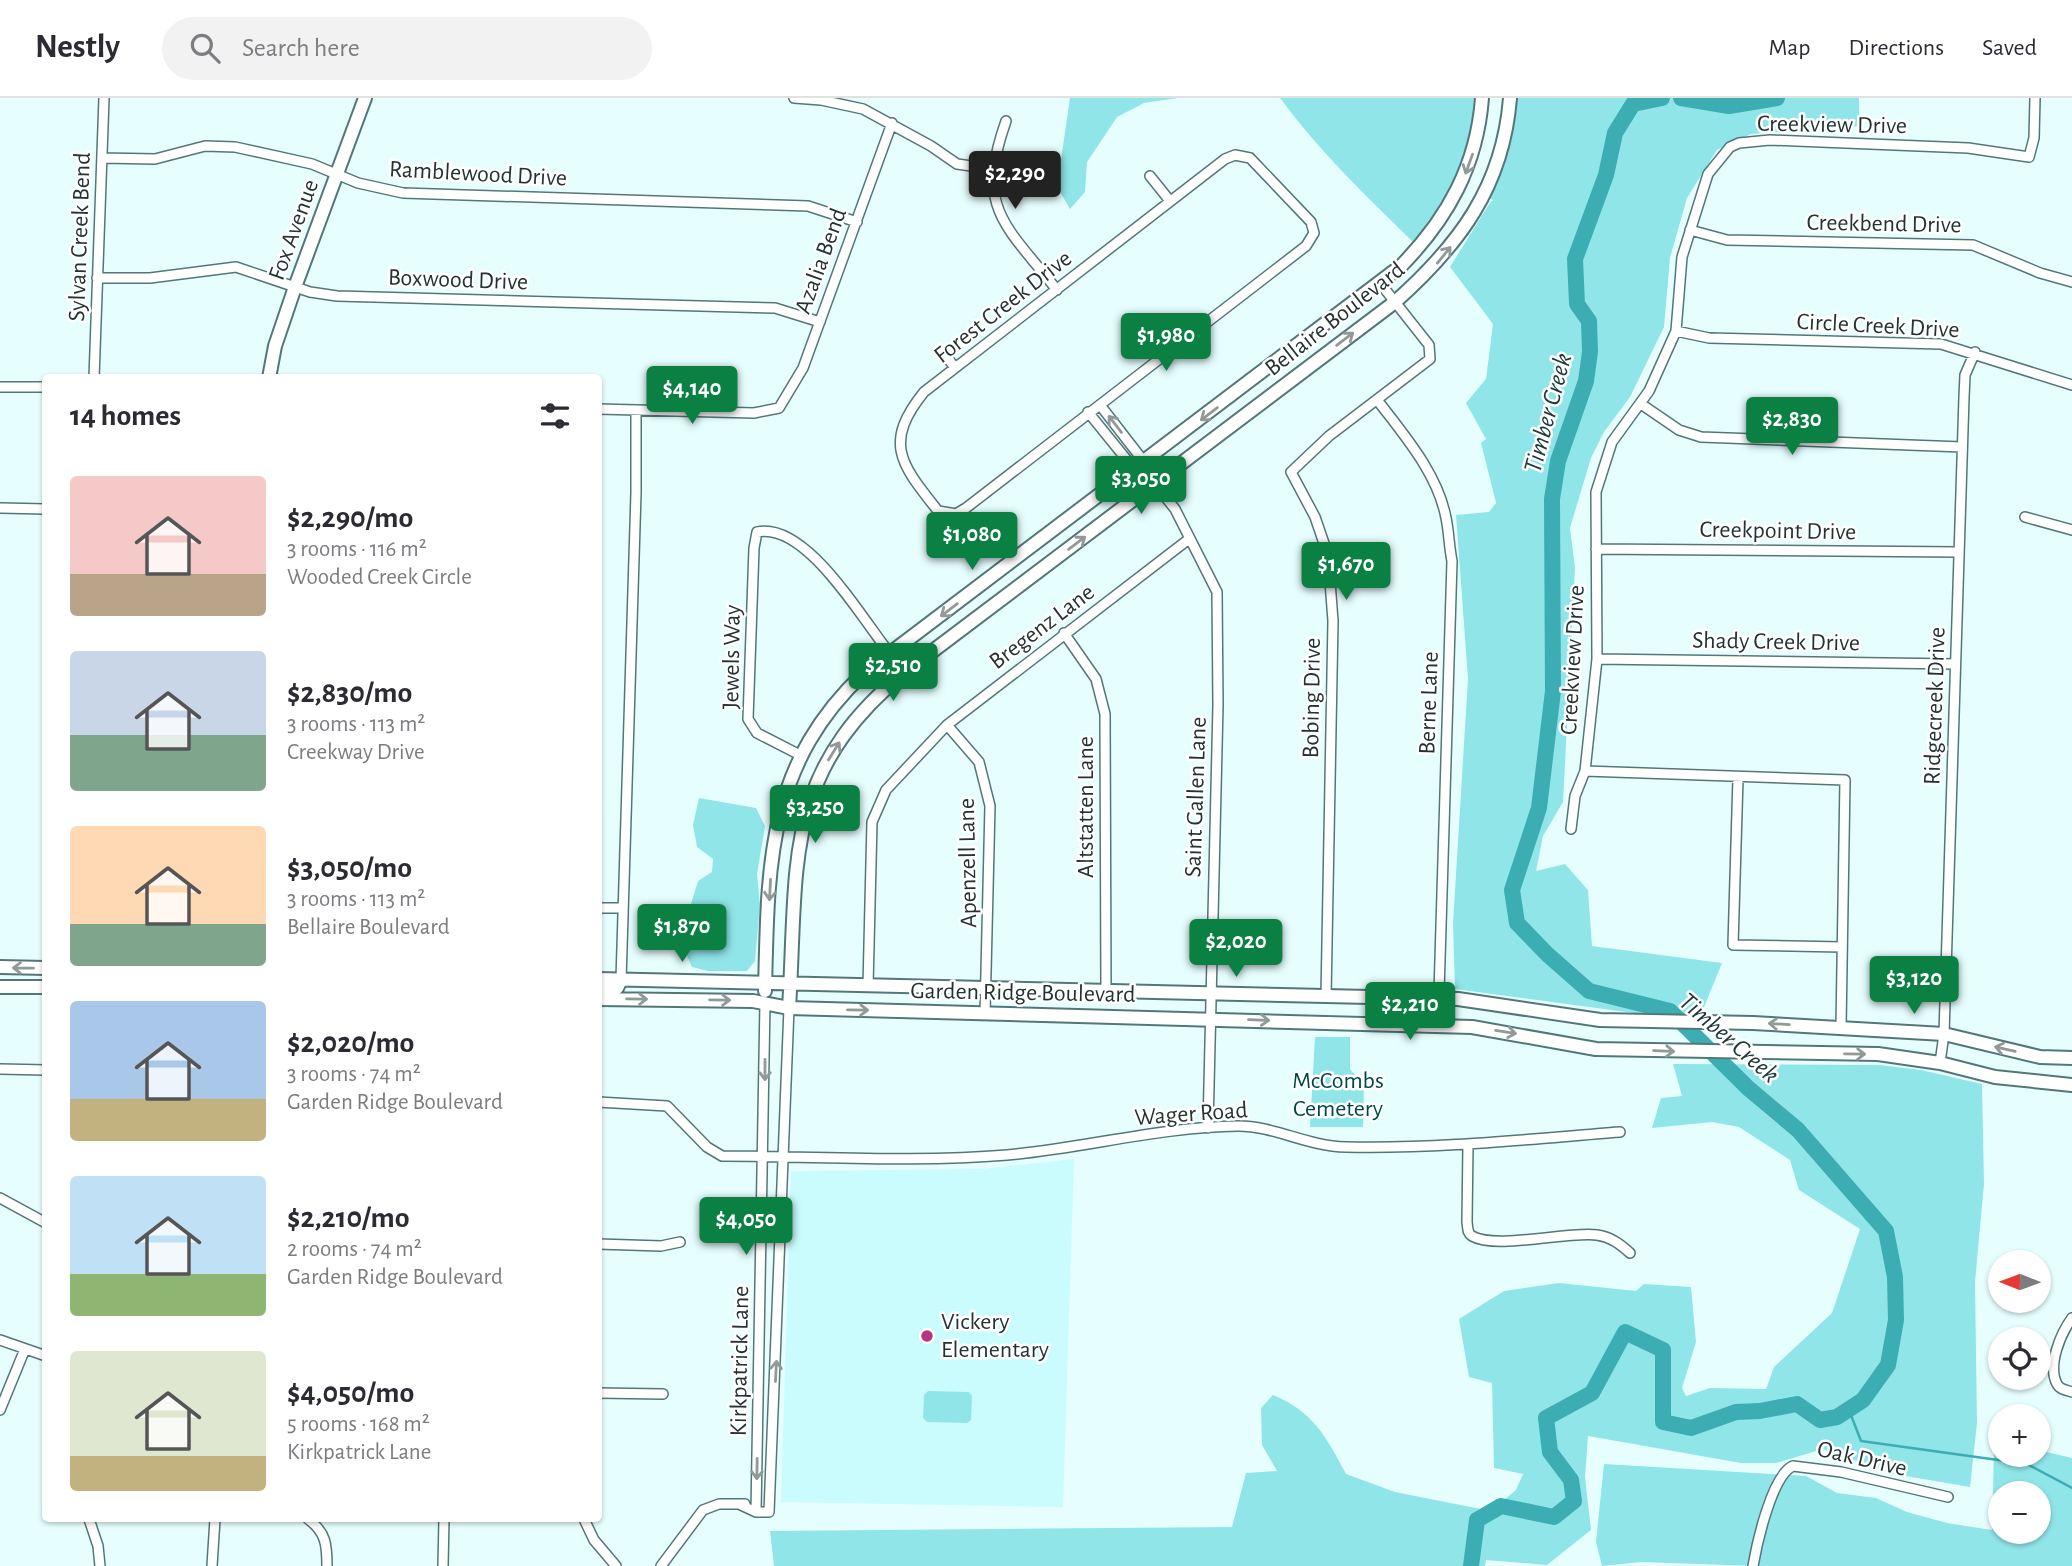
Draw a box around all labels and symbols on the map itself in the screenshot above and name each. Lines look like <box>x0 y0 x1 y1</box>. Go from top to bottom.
street label: Creekview Drive <box>1757 112 1907 138</box>
street label: Sylvan Creek Bend <box>65 152 95 322</box>
pin: $2,290 <box>958 152 1072 211</box>
one-way arrow <box>1461 153 1474 175</box>
street label: Ramblewood Drive <box>389 157 567 191</box>
street label: Fox Avenue <box>265 176 323 284</box>
street label: Azalia Bend <box>791 205 851 317</box>
street label: Creekbend Drive <box>1806 211 1962 237</box>
street label: Forest Creek Drive <box>930 246 1076 368</box>
one-way arrow <box>1436 246 1452 264</box>
street label: Bellaire Boulevard <box>1261 257 1409 381</box>
street label: Boxwood Drive <box>388 266 528 294</box>
street label: Circle Creek Drive <box>1796 310 1960 342</box>
pin: $1,980 <box>1109 314 1223 373</box>
one-way arrow <box>1336 332 1354 347</box>
water label: Timber Creek <box>1520 350 1576 476</box>
pin: $4,140 <box>635 366 749 426</box>
pin: $2,830 <box>1735 398 1849 457</box>
one-way arrow <box>1200 406 1219 421</box>
one-way arrow <box>1107 415 1122 434</box>
pin: $3,050 <box>1084 456 1198 516</box>
pin: $1,080 <box>915 512 1029 572</box>
street label: Creekpoint Drive <box>1700 518 1856 544</box>
one-way arrow <box>1067 536 1086 551</box>
pin: $1,670 <box>1289 542 1403 602</box>
street label: Bregenz Lane <box>985 580 1099 674</box>
street label: Creekview Drive <box>1557 585 1589 735</box>
one-way arrow <box>940 602 959 617</box>
street label: Jewels Way <box>719 604 745 710</box>
street label: Ridgecreek Drive <box>1920 627 1950 785</box>
street label: Shady Creek Drive <box>1692 629 1860 655</box>
street label: Bobing Drive <box>1299 638 1325 758</box>
pin: $2,510 <box>836 644 950 703</box>
street label: Berne Lane <box>1415 651 1443 755</box>
street label: Saint Gallen Lane <box>1181 716 1211 878</box>
street label: Altstatten Lane <box>1074 736 1098 878</box>
one-way arrow <box>827 742 841 762</box>
pin: $3,250 <box>758 786 872 845</box>
street label: Apenzell Lane <box>955 798 981 928</box>
one-way arrow <box>763 878 776 901</box>
pin: $1,870 <box>625 904 739 964</box>
pin: $2,020 <box>1179 920 1293 979</box>
pin: $3,120 <box>1857 956 1971 1016</box>
one-way arrow <box>12 961 35 975</box>
street label: Garden Ridge Boulevard <box>910 979 1136 1007</box>
pin: $2,210 <box>1353 982 1467 1042</box>
water label: Timber Creek <box>1674 988 1784 1088</box>
one-way arrow <box>625 992 648 1006</box>
one-way arrow <box>709 993 732 1007</box>
one-way arrow <box>846 1003 869 1017</box>
one-way arrow <box>1247 1014 1270 1027</box>
one-way arrow <box>1768 1017 1791 1030</box>
one-way arrow <box>1494 1026 1517 1039</box>
one-way arrow <box>1994 1042 2017 1055</box>
one-way arrow <box>1652 1045 1675 1058</box>
one-way arrow <box>1844 1047 1867 1061</box>
one-way arrow <box>758 1058 771 1081</box>
park label: McCombs Cemetery <box>1292 1069 1384 1121</box>
street label: Wager Road <box>1134 1098 1248 1130</box>
pin: $4,050 <box>689 1198 803 1257</box>
north arrow <box>1988 1250 2051 1312</box>
street label: Kirkpatrick Lane <box>727 1285 753 1437</box>
place label: Vickery Elementary <box>941 1310 1049 1362</box>
marker: Vickery Elementary <box>919 1328 935 1344</box>
one-way arrow <box>769 1359 782 1382</box>
street label: Oak Drive <box>1815 1437 1909 1481</box>
one-way arrow <box>750 1457 763 1480</box>

